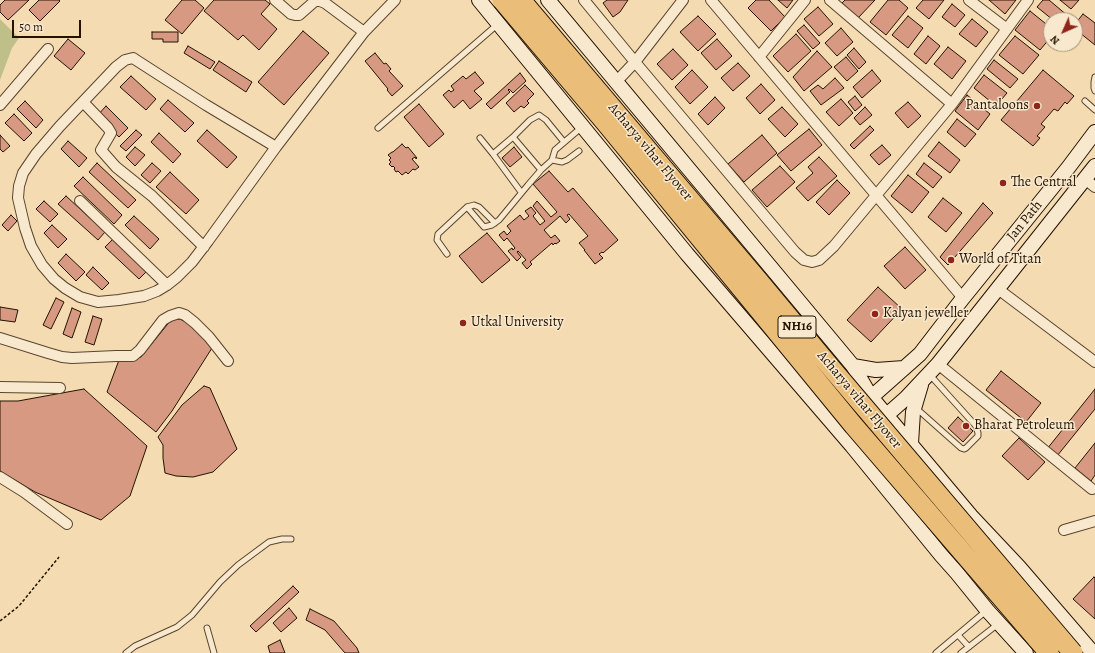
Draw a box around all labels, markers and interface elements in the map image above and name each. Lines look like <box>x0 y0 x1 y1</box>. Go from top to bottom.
scale bar <box>14 12 83 38</box>
north arrow <box>1043 12 1083 52</box>
text: 50 m <box>19 19 43 35</box>
text: N <box>1047 32 1063 48</box>
place label: Pantaloons <box>966 98 1029 114</box>
street label: Acharya vihar Flyover <box>604 100 696 204</box>
marker: Pantaloons <box>1032 101 1042 111</box>
place label: The Central <box>1011 175 1076 191</box>
marker: The Central <box>998 178 1008 188</box>
street label: Jan Path <box>1004 197 1046 245</box>
place label: World of Titan <box>959 252 1041 268</box>
marker: World of Titan <box>946 255 956 265</box>
place label: Kalyan jeweller <box>883 306 969 322</box>
marker: Kalyan jeweller <box>870 309 880 319</box>
place label: Utkal University <box>471 315 563 331</box>
road number: NH16 <box>778 316 816 338</box>
marker: Utkal University <box>458 318 468 328</box>
street label: Acharya vihar Flyover <box>813 348 905 452</box>
place label: Bharat Petroleum <box>974 418 1075 434</box>
marker: Bharat Petroleum <box>961 421 971 431</box>

